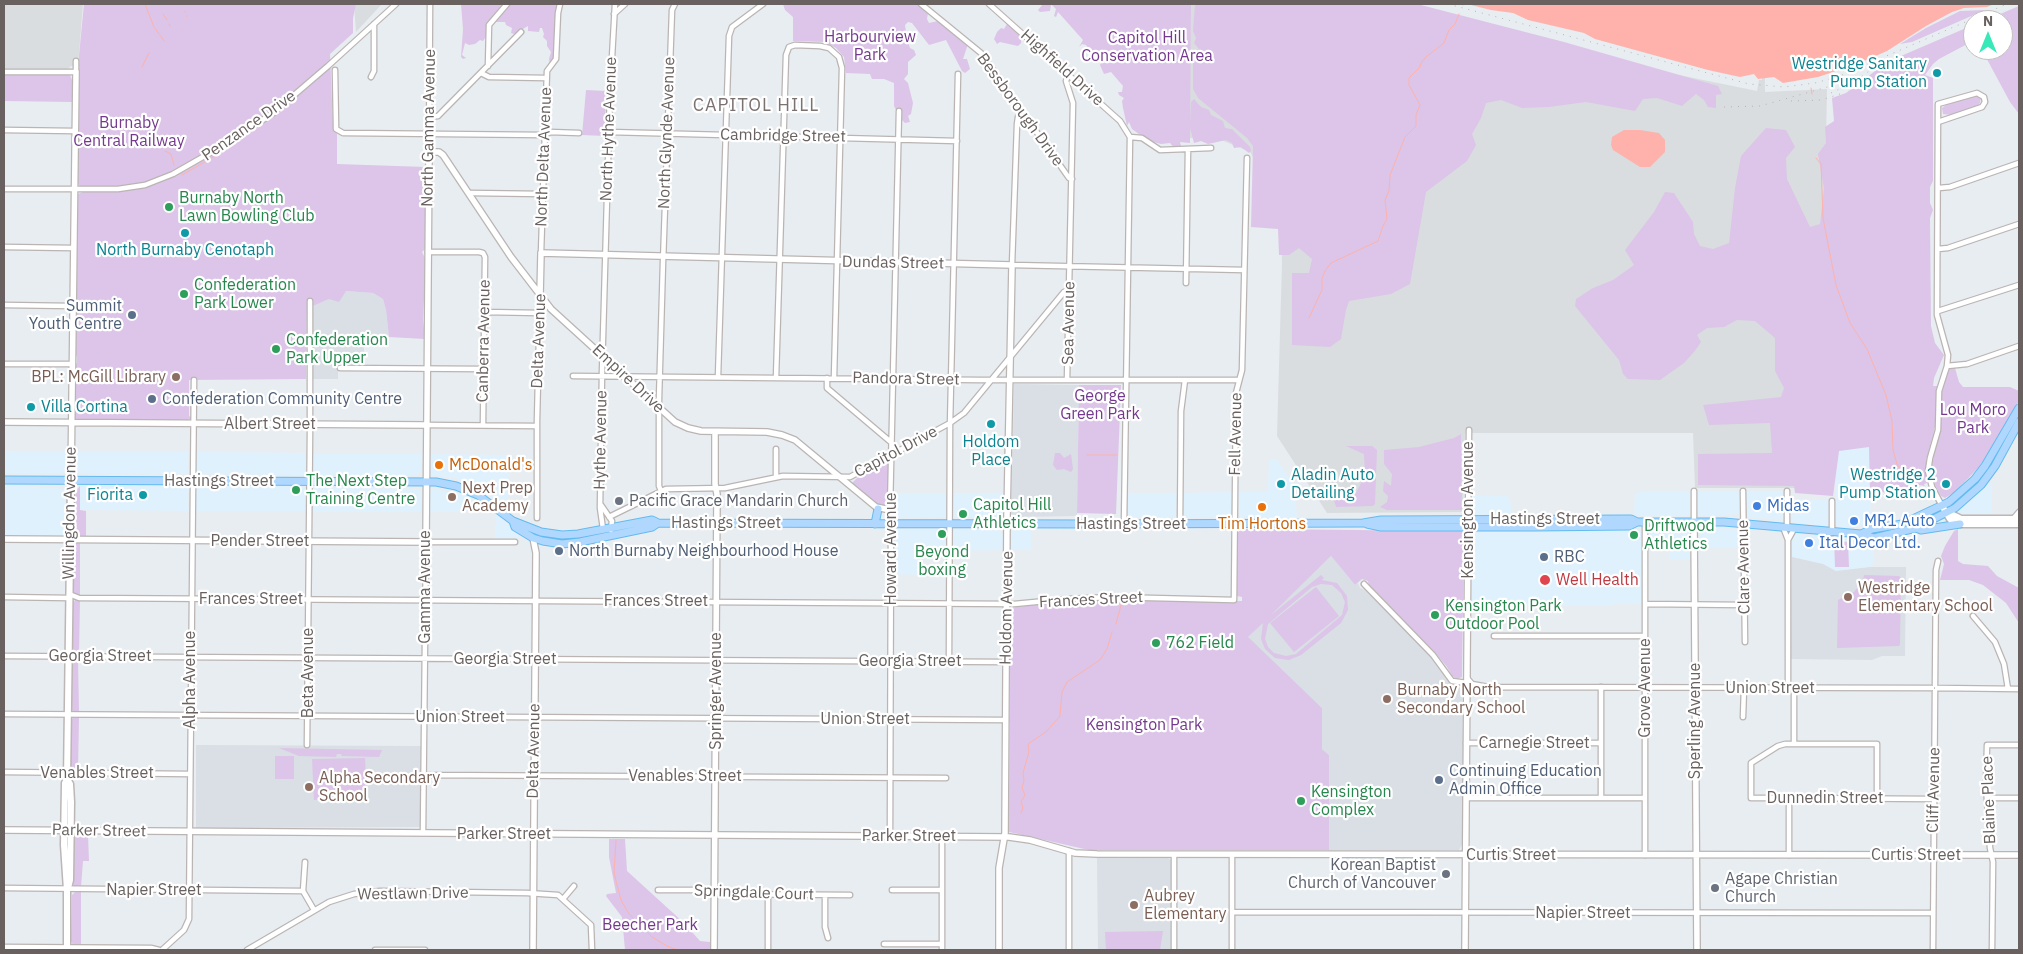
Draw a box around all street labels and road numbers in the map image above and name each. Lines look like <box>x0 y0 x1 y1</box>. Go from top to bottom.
street label: Highfield Drive <box>1016 26 1108 110</box>
street label: North Gamma Avenue <box>418 49 440 207</box>
street label: Bessborough Drive <box>972 50 1068 170</box>
street label: North Hythe Avenue <box>597 56 621 202</box>
street label: North Glynde Avenue <box>655 57 679 209</box>
street label: Penzance Drive <box>198 87 300 165</box>
street label: North Delta Avenue <box>532 87 556 227</box>
street label: Cambridge Street <box>720 125 846 147</box>
street label: Dundas Street <box>842 253 944 273</box>
street label: Canberra Avenue <box>473 279 495 403</box>
street label: Sea Avenue <box>1059 281 1079 365</box>
street label: Delta Avenue <box>528 293 550 389</box>
street label: Empire Drive <box>588 341 668 417</box>
street label: Pandora Street <box>852 368 960 390</box>
street label: Hythe Avenue <box>591 390 611 490</box>
street label: Fell Avenue <box>1226 392 1246 476</box>
street label: Albert Street <box>224 414 316 434</box>
street label: Capitol Drive <box>851 422 941 482</box>
street label: Kensington Avenue <box>1458 441 1478 579</box>
street label: Willingdon Avenue <box>59 446 81 580</box>
street label: Hastings Street <box>164 471 274 491</box>
street label: Howard Avenue <box>881 492 901 606</box>
street label: Hastings Street <box>1490 509 1600 529</box>
street label: Hastings Street <box>671 513 781 533</box>
street label: Hastings Street <box>1076 514 1186 534</box>
street label: Clare Avenue <box>1734 520 1754 614</box>
street label: Gamma Avenue <box>415 530 435 644</box>
street label: Pender Street <box>211 531 309 551</box>
street label: Holdom Avenue <box>996 551 1018 665</box>
street label: Frances Street <box>1038 588 1144 612</box>
street label: Frances Street <box>199 589 303 609</box>
street label: Frances Street <box>604 591 708 611</box>
street label: Beta Avenue <box>298 628 318 718</box>
street label: Alpha Avenue <box>180 631 200 729</box>
street label: Springer Avenue <box>706 632 726 750</box>
street label: Grove Avenue <box>1635 638 1655 738</box>
street label: Georgia Street <box>48 646 152 666</box>
street label: Georgia Street <box>453 649 557 669</box>
street label: Georgia Street <box>858 651 962 671</box>
street label: Sperling Avenue <box>1685 663 1705 779</box>
street label: Union Street <box>1725 678 1815 698</box>
street label: Delta Avenue <box>524 703 544 799</box>
street label: Union Street <box>415 707 505 727</box>
street label: Union Street <box>820 709 910 729</box>
street label: Carnegie Street <box>1478 733 1590 753</box>
street label: Cliff Avenue <box>1924 747 1944 833</box>
street label: Blaine Place <box>1978 756 2000 844</box>
street label: Venables Street <box>40 763 154 783</box>
street label: Venables Street <box>628 766 742 786</box>
street label: Dunnedin Street <box>1767 788 1883 808</box>
street label: Parker Street <box>52 821 146 841</box>
street label: Parker Street <box>457 824 551 844</box>
street label: Parker Street <box>862 826 956 846</box>
street label: Curtis Street <box>1466 845 1556 865</box>
street label: Curtis Street <box>1871 845 1961 865</box>
street label: Napier Street <box>106 880 202 900</box>
street label: Springdale Court <box>694 881 814 905</box>
street label: Westlawn Drive <box>357 883 469 905</box>
street label: Napier Street <box>1535 903 1631 923</box>

